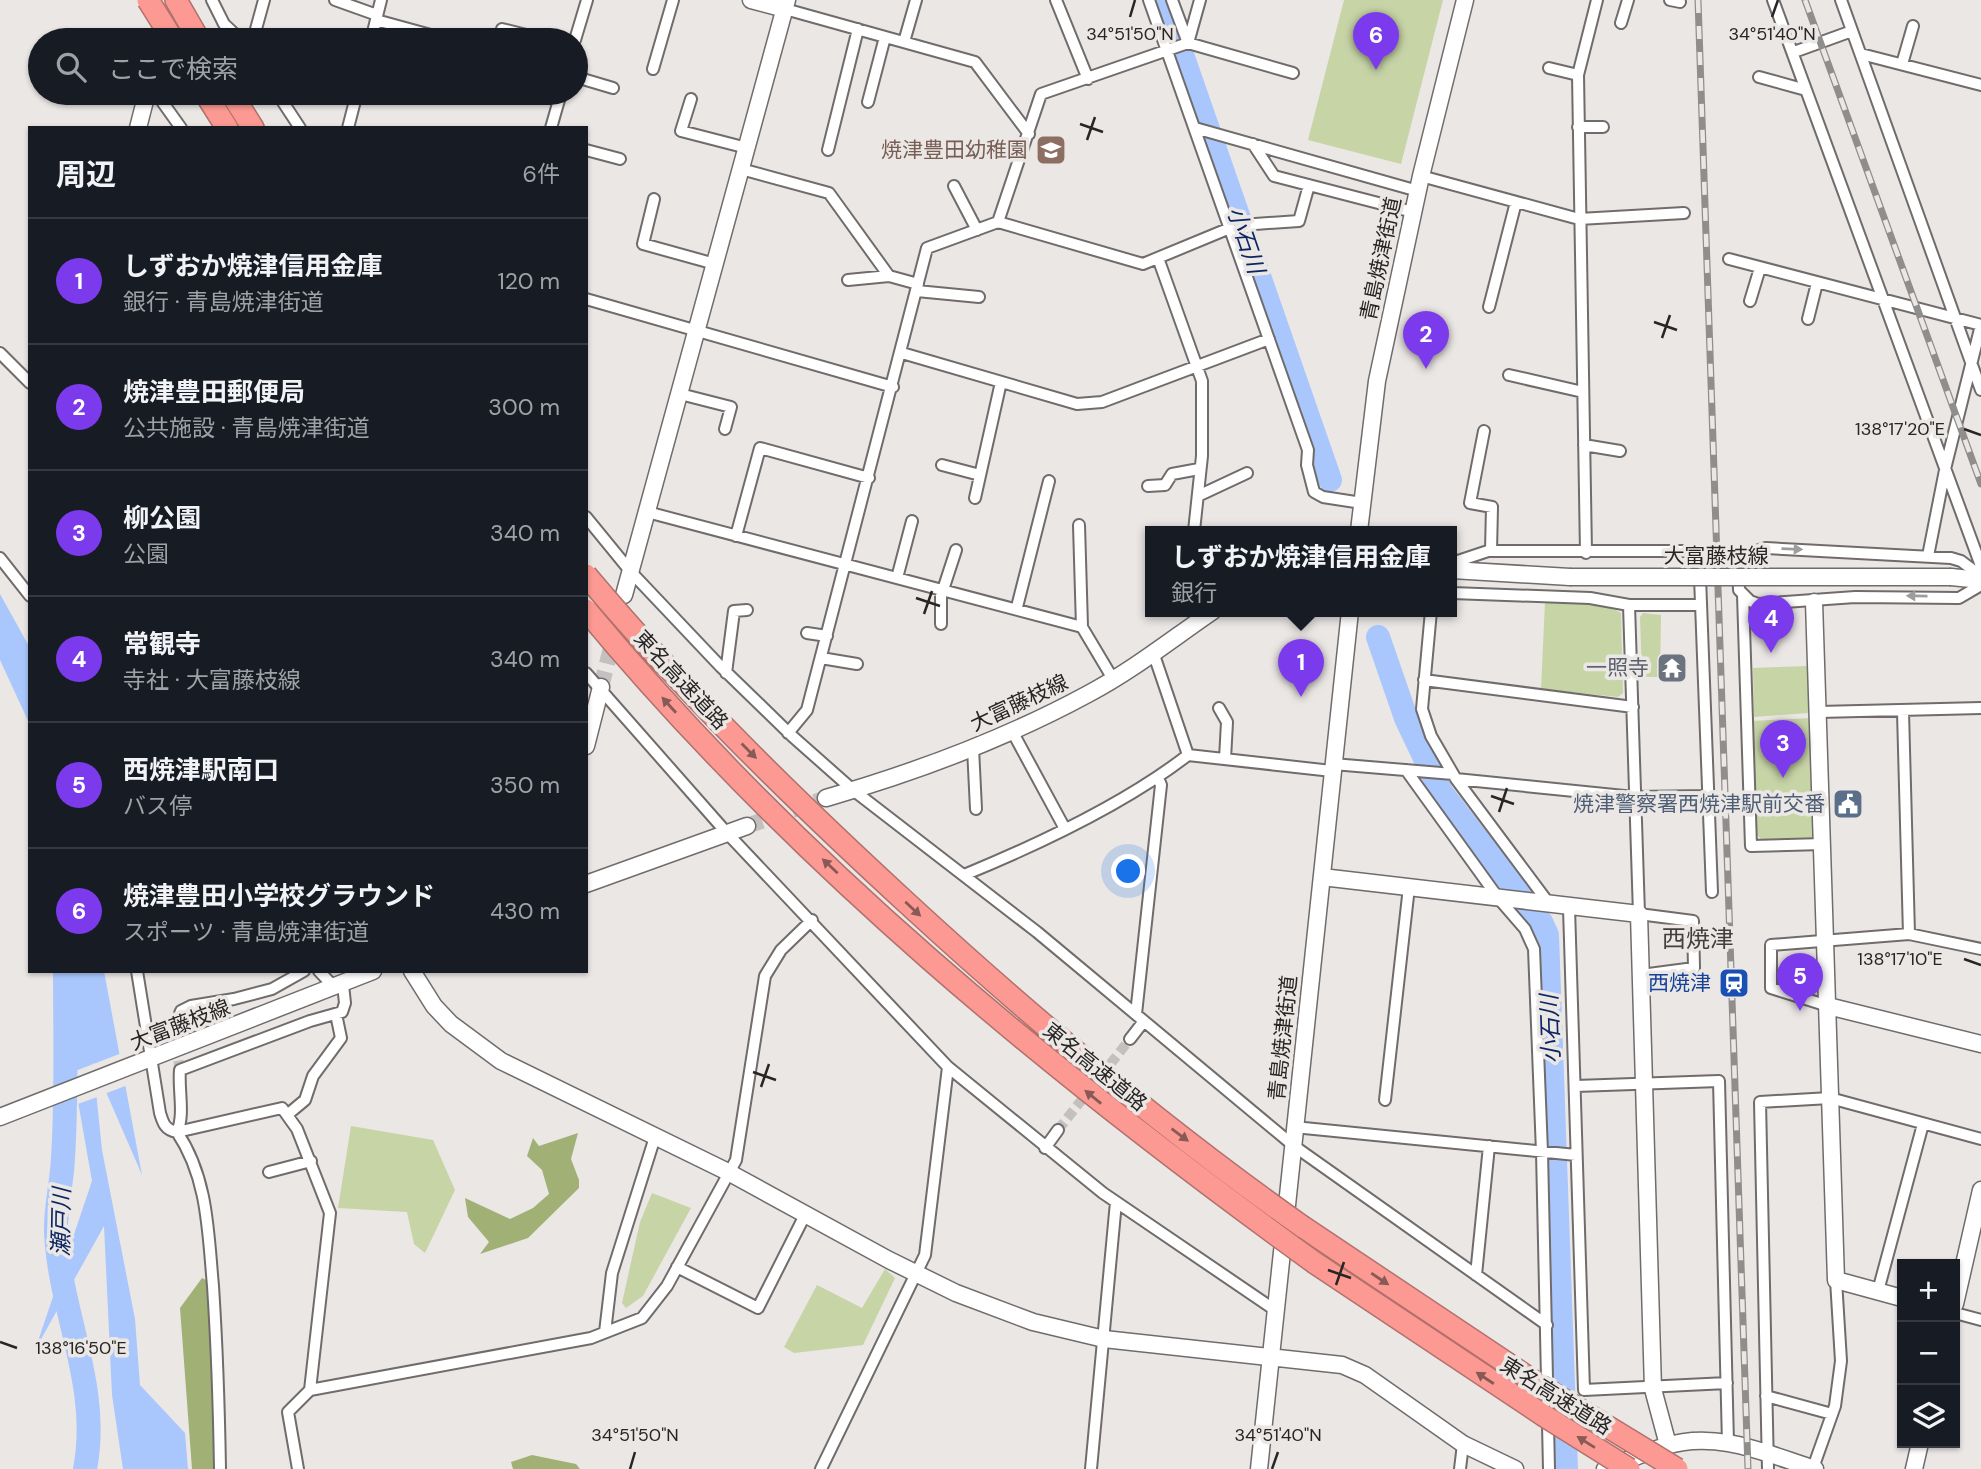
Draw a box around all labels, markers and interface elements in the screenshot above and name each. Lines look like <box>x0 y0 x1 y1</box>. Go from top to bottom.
pin: 6 <box>1353 12 1399 70</box>
text: 34°51'50"N <box>1086 22 1174 46</box>
text: 34°51'40"N <box>1728 22 1816 46</box>
search box <box>28 28 588 105</box>
icon: search <box>52 48 90 86</box>
text: ここで検索 <box>108 52 238 86</box>
school or university icon: 焼津豊田幼稚園 <box>1034 133 1068 167</box>
place label: 焼津豊田幼稚園 <box>881 136 1028 164</box>
text: 周辺 <box>56 155 116 194</box>
text: 6件 <box>523 159 560 189</box>
street label: 青島焼津街道 <box>1354 194 1408 324</box>
water label: 小石川 <box>1221 202 1272 280</box>
text: しずおか焼津信用金庫 <box>123 249 382 283</box>
text: 1 <box>75 266 83 296</box>
text: 120 m <box>497 266 560 296</box>
text: 銀行 · 青島焼津街道 <box>123 287 324 317</box>
pin: 2 <box>1403 311 1449 369</box>
text: 焼津豊田郵便局 <box>123 375 305 409</box>
text: 2 <box>72 392 86 422</box>
text: 300 m <box>488 392 560 422</box>
text: 公共施設 · 青島焼津街道 <box>123 413 370 443</box>
text: 138°17'20"E <box>1855 417 1945 441</box>
text: 柳公園 <box>123 501 201 535</box>
text: 3 <box>72 518 86 548</box>
text: 340 m <box>490 518 560 548</box>
popup <box>1145 526 1457 617</box>
text: 公園 <box>123 539 169 569</box>
text: しずおか焼津信用金庫 <box>1171 540 1431 574</box>
street label: 大富藤枝線 <box>1664 542 1769 570</box>
one-way arrow <box>1782 544 1804 555</box>
text: 銀行 <box>1171 578 1217 608</box>
one-way arrow <box>1905 591 1927 602</box>
pin: 4 <box>1748 595 1794 653</box>
street label: 東名高速道路 <box>628 624 734 736</box>
text: 常観寺 <box>123 627 201 661</box>
pin: 1 <box>1278 639 1324 697</box>
text: 4 <box>72 644 86 674</box>
text: 340 m <box>490 644 560 674</box>
temple icon: 一照寺 <box>1655 651 1689 685</box>
place label: 一照寺 <box>1586 654 1649 682</box>
text: 寺社 · 大富藤枝線 <box>123 665 301 695</box>
street label: 大富藤枝線 <box>966 668 1072 738</box>
one-way arrow <box>661 696 677 714</box>
pin: 3 <box>1760 720 1806 778</box>
one-way arrow <box>741 742 757 759</box>
text: 西焼津駅南口 <box>123 753 279 787</box>
text: 5 <box>72 770 86 800</box>
text: 350 m <box>490 770 560 800</box>
public building icon: 焼津警察署西焼津駅前交番 <box>1831 787 1865 821</box>
place label: 焼津警察署西焼津駅前交番 <box>1573 790 1825 818</box>
text: バス停 <box>123 791 192 821</box>
your location <box>1111 854 1145 888</box>
one-way arrow <box>821 858 839 874</box>
text: 焼津豊田小学校グラウンド <box>123 879 435 913</box>
text: 6 <box>72 896 86 926</box>
text: 430 m <box>490 896 560 926</box>
one-way arrow <box>904 901 922 917</box>
text: スポーツ · 青島焼津街道 <box>123 917 369 947</box>
district label: 西焼津 <box>1662 923 1734 954</box>
text: 138°17'10"E <box>1857 947 1943 971</box>
pin: 5 <box>1777 953 1823 1011</box>
station icon: 西焼津 <box>1717 966 1751 1000</box>
place label: 西焼津 <box>1648 969 1711 997</box>
street label: 青島焼津街道 <box>1262 974 1304 1102</box>
water label: 小石川 <box>1534 991 1566 1064</box>
street label: 大富藤枝線 <box>126 993 234 1057</box>
street label: 東名高速道路 <box>1037 1016 1153 1118</box>
one-way arrow <box>1084 1089 1102 1104</box>
one-way arrow <box>1171 1128 1189 1142</box>
water label: 瀬戸川 <box>45 1184 77 1257</box>
map controls <box>1897 1259 1960 1448</box>
button: + <box>1897 1259 1960 1322</box>
one-way arrow <box>1371 1272 1389 1286</box>
button: − <box>1897 1322 1960 1385</box>
text: 138°16'50"E <box>35 1336 127 1360</box>
street label: 東名高速道路 <box>1495 1351 1617 1441</box>
one-way arrow <box>1475 1372 1495 1385</box>
button: layers <box>1897 1385 1960 1448</box>
text: 34°51'50"N <box>591 1423 679 1447</box>
text: 34°51'40"N <box>1234 1423 1322 1447</box>
one-way arrow <box>1576 1436 1595 1449</box>

